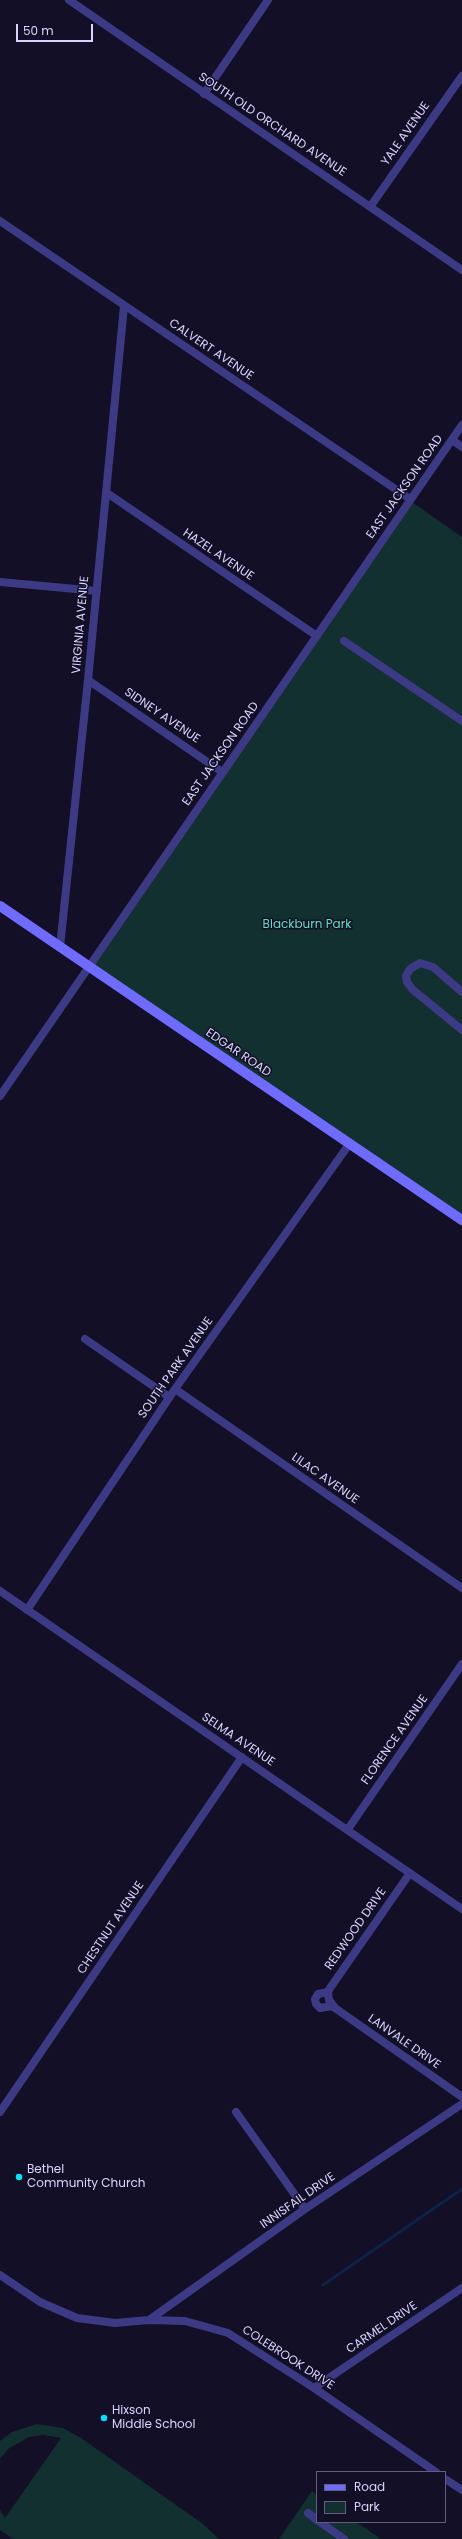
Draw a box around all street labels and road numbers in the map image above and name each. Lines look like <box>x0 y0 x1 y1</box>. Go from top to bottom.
street label: SOUTH OLD ORCHARD AVENUE <box>195 70 349 180</box>
street label: YALE AVENUE <box>379 99 433 169</box>
street label: CALVERT AVENUE <box>166 316 256 384</box>
street label: EAST JACKSON ROAD <box>364 432 446 542</box>
street label: HAZEL AVENUE <box>180 526 256 584</box>
street label: VIRGINIA AVENUE <box>70 575 92 675</box>
street label: SIDNEY AVENUE <box>121 685 203 747</box>
street label: EAST JACKSON ROAD <box>180 699 262 809</box>
street label: EDGAR ROAD <box>203 1026 273 1080</box>
street label: SOUTH PARK AVENUE <box>136 1315 216 1421</box>
street label: LILAC AVENUE <box>289 1450 361 1508</box>
street label: FLORENCE AVENUE <box>359 1692 431 1788</box>
street label: SELMA AVENUE <box>199 1710 277 1770</box>
street label: CHESTNUT AVENUE <box>75 1879 147 1977</box>
street label: REDWOOD DRIVE <box>322 1885 390 1973</box>
street label: LANVALE DRIVE <box>365 2012 443 2072</box>
street label: INNISFAIL DRIVE <box>258 2170 338 2232</box>
street label: CARMEL DRIVE <box>344 2299 420 2357</box>
street label: COLEBROOK DRIVE <box>239 2323 337 2393</box>

